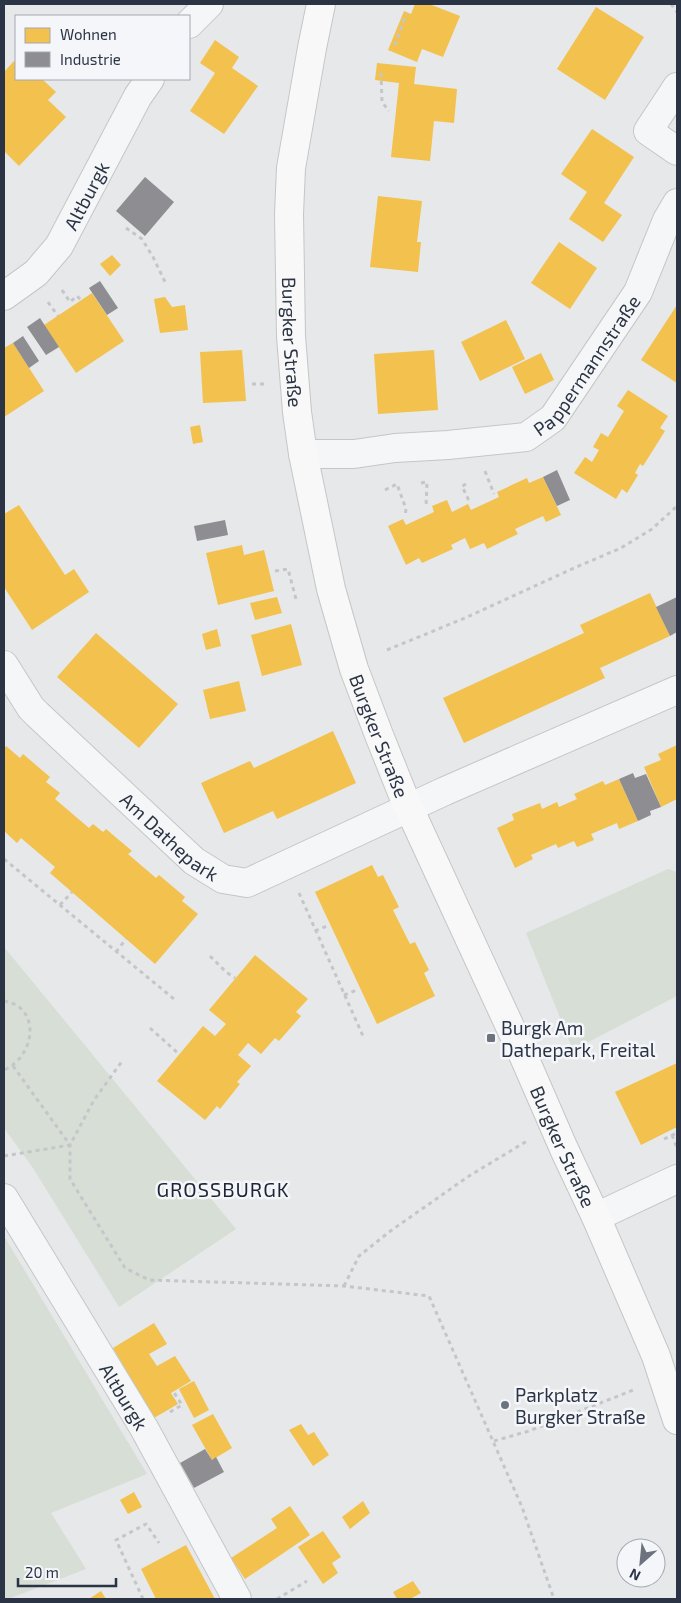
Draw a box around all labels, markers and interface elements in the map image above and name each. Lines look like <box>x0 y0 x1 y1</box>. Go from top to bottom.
legend <box>15 15 190 80</box>
text: Wohnen <box>60 25 117 43</box>
text: Industrie <box>60 50 121 68</box>
street label: Altburgk <box>58 157 113 234</box>
street label: Burgker Straße <box>279 277 308 408</box>
street label: Pappermannstraße <box>528 290 644 440</box>
street label: Burgker Straße <box>345 671 414 801</box>
street label: Am Dathepark <box>116 787 223 885</box>
place label: Burgk Am Dathepark, Freital <box>501 1016 656 1061</box>
marker: Burgk Am Dathepark, Freital <box>485 1032 497 1044</box>
street label: Burgker Straße <box>526 1082 601 1211</box>
district label: GROSSBURGK <box>156 1177 290 1201</box>
street label: Altburgk <box>96 1359 154 1434</box>
place label: Parkplatz Burgker Straße <box>515 1383 646 1428</box>
marker: Parkplatz Burgker Straße <box>499 1399 511 1411</box>
north arrow <box>616 1538 666 1588</box>
scale bar <box>18 1556 115 1588</box>
text: 20 m <box>25 1563 59 1581</box>
text: N <box>627 1565 643 1585</box>

